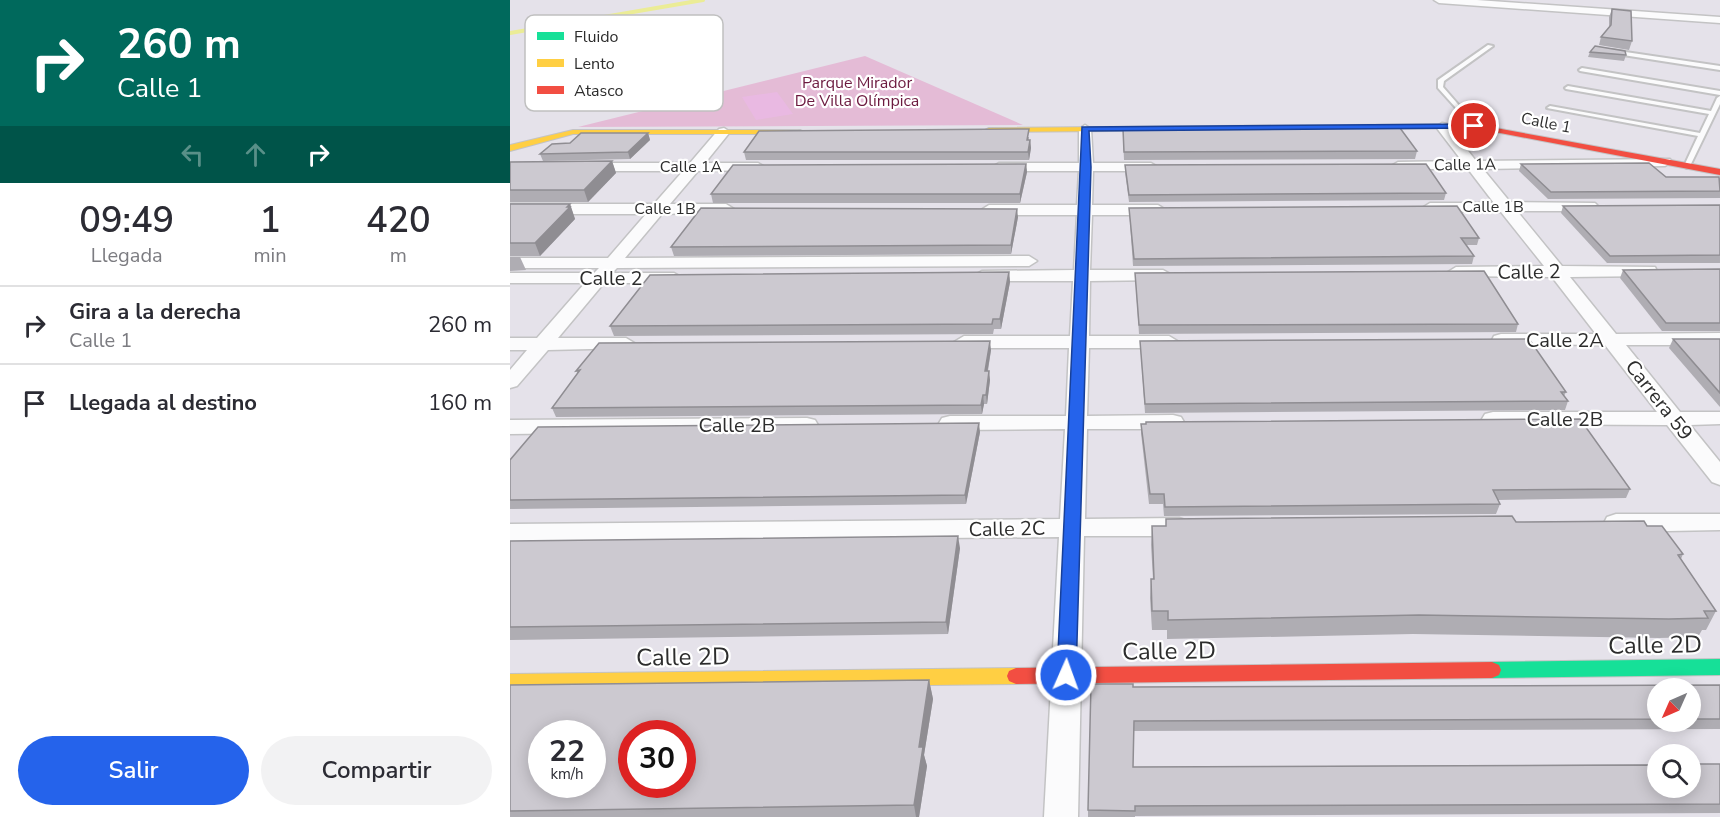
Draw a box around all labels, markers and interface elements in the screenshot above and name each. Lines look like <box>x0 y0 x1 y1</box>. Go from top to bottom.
legend <box>525 15 723 111</box>
text: 260 m <box>117 16 241 73</box>
icon: right <box>18 24 96 102</box>
text: Fluido <box>574 26 619 48</box>
text: Lento <box>574 53 615 75</box>
text: Calle 1 <box>117 70 202 107</box>
park label: Parque Mirador De Villa Olímpica <box>795 72 919 112</box>
text: Atasco <box>574 80 623 102</box>
pin <box>1448 100 1499 151</box>
street label: Calle 1 <box>1519 107 1573 139</box>
icon: arrive <box>1457 109 1490 142</box>
icon: left <box>176 138 209 171</box>
icon: ahead <box>239 138 272 171</box>
icon: right <box>302 138 335 171</box>
street label: Calle 1A <box>1434 153 1497 177</box>
street label: Calle 1A <box>660 156 722 178</box>
text: 09:49 <box>79 196 174 245</box>
text: 1 <box>259 196 281 245</box>
text: 420 <box>366 196 431 245</box>
street label: Calle 1B <box>1462 196 1524 218</box>
street label: Calle 1B <box>634 198 696 220</box>
text: Llegada <box>91 242 163 269</box>
text: min <box>254 242 287 269</box>
text: m <box>390 242 407 269</box>
street label: Calle 2 <box>1497 258 1561 286</box>
street label: Calle 2 <box>579 265 643 292</box>
text: Gira a la derecha <box>69 297 241 327</box>
icon: right <box>18 309 51 342</box>
text: 260 m <box>428 310 492 340</box>
text: Calle 1 <box>69 327 132 354</box>
street label: Calle 2A <box>1526 327 1604 354</box>
street label: Carrera 59 <box>1619 354 1699 446</box>
icon: arrive <box>18 387 51 420</box>
text: Llegada al destino <box>69 388 257 418</box>
text: 160 m <box>428 388 492 418</box>
street label: Calle 2B <box>1527 406 1603 433</box>
street label: Calle 2B <box>699 412 775 439</box>
street label: Calle 2C <box>968 515 1046 543</box>
street label: Calle 2D <box>1608 628 1702 662</box>
street label: Calle 2D <box>1122 634 1216 668</box>
street label: Calle 2D <box>636 640 730 674</box>
position arrow <box>1034 643 1098 707</box>
north arrow <box>1647 678 1701 732</box>
map controls <box>1647 678 1701 798</box>
speed limit sign: 30 <box>618 720 696 798</box>
text: 22 <box>549 731 585 772</box>
button: Salir <box>18 736 249 805</box>
button: Compartir <box>261 736 492 805</box>
button: search <box>1647 744 1701 798</box>
text: km/h <box>550 764 584 784</box>

